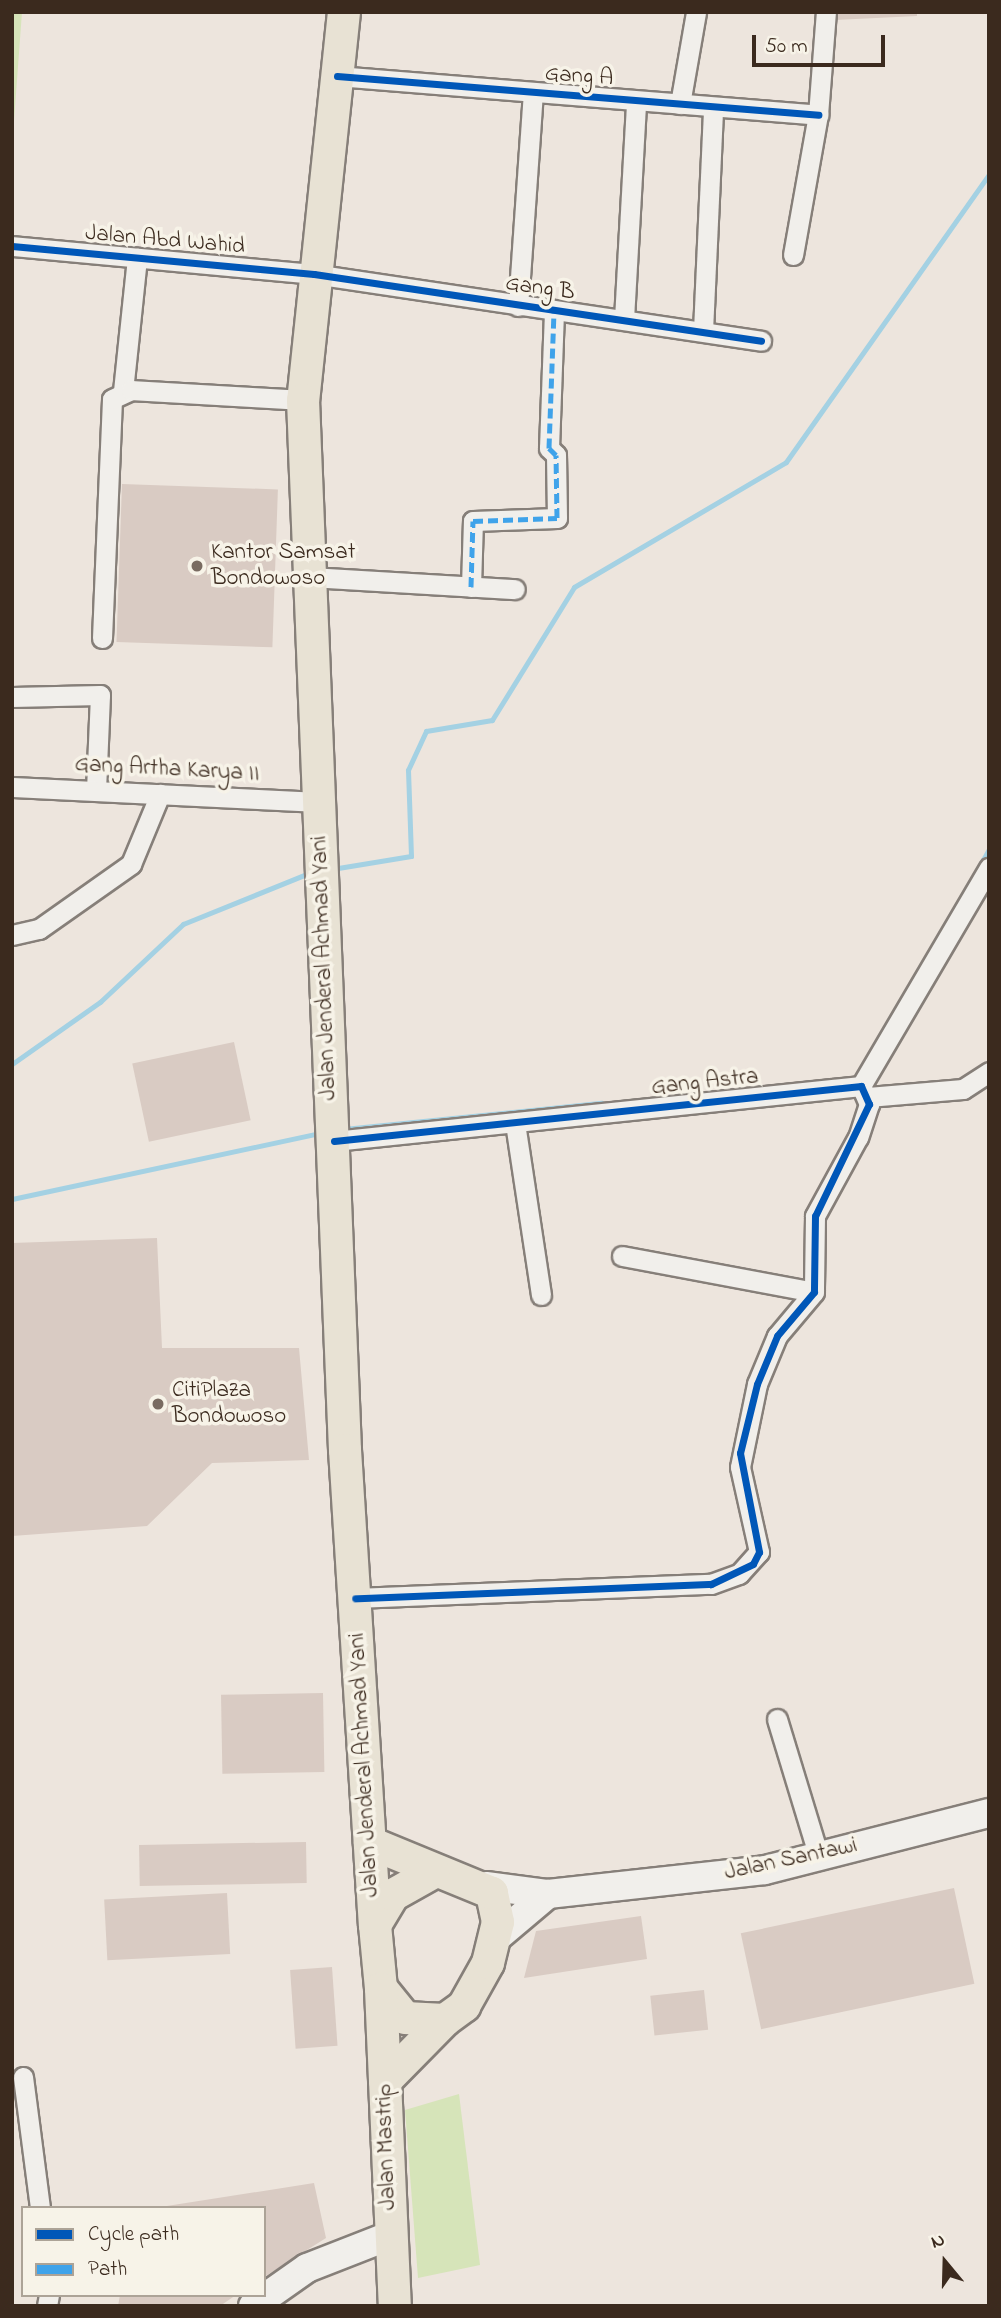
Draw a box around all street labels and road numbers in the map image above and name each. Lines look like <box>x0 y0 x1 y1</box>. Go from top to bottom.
street label: Gang A <box>544 61 614 93</box>
street label: Jalan Abd Wahid <box>84 220 246 262</box>
street label: Gang B <box>504 270 576 308</box>
street label: Gang Artha Karya II <box>74 751 260 789</box>
street label: Jalan Jenderal Achmad Yani <box>307 835 343 1101</box>
street label: Gang Astra <box>650 1064 760 1102</box>
street label: Jalan Jenderal Achmad Yani <box>344 1632 386 1898</box>
street label: Jalan Santawi <box>722 1832 860 1888</box>
street label: Jalan Mastrip <box>371 2083 403 2211</box>

